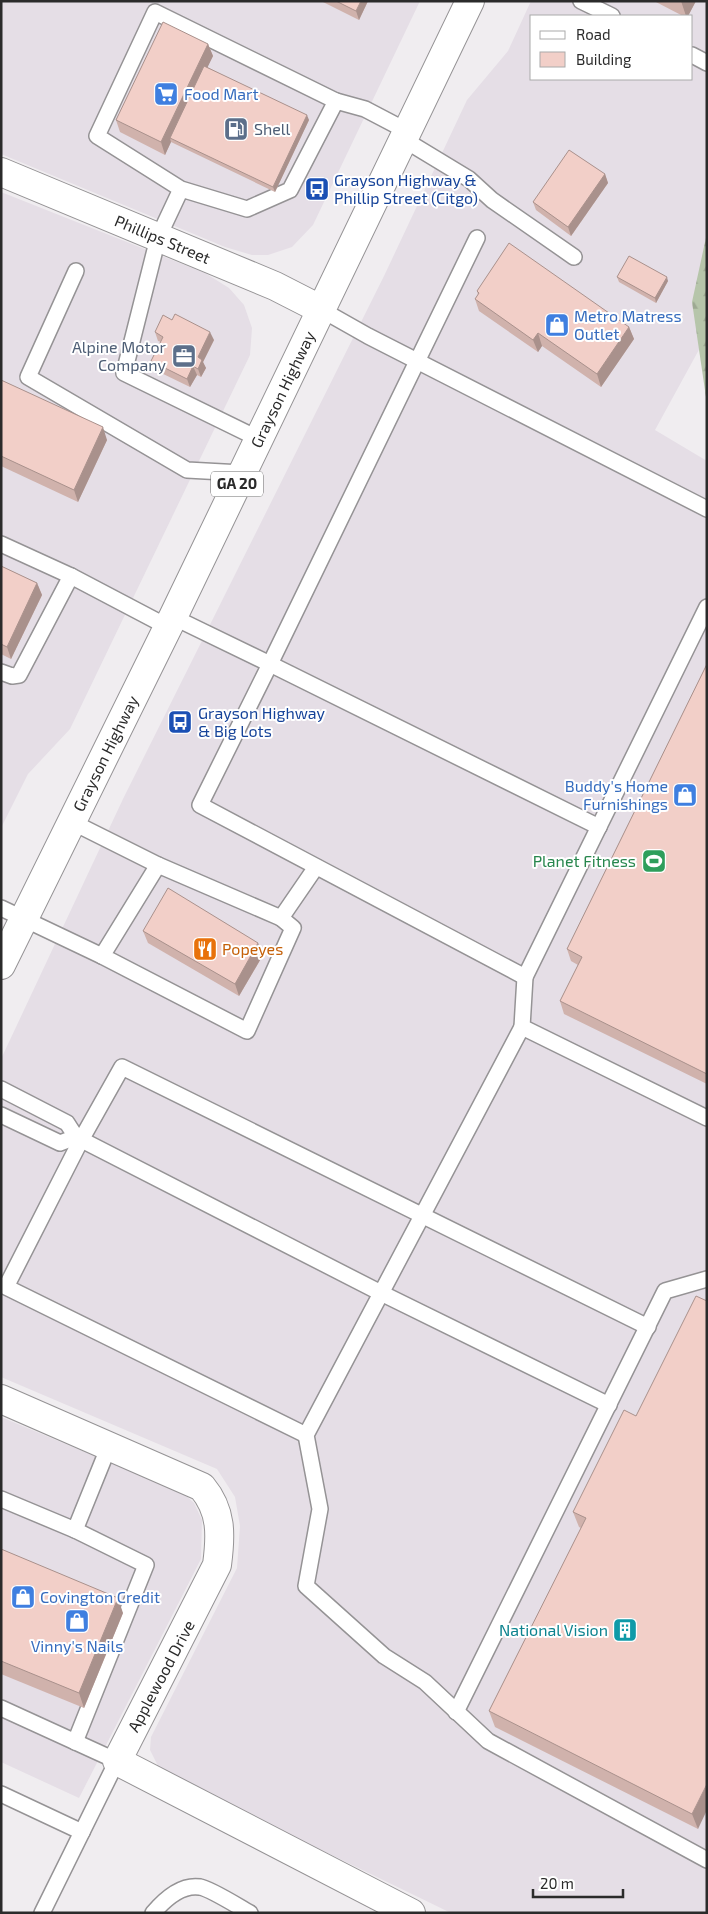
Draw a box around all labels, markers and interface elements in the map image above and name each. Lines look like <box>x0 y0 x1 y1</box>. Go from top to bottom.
legend <box>530 15 693 80</box>
text: Road <box>576 25 611 43</box>
text: Building <box>576 50 632 68</box>
supermarket icon: Food Mart <box>153 81 179 107</box>
place label: Food Mart <box>184 84 259 103</box>
fuel station icon: Shell <box>223 116 249 142</box>
place label: Shell <box>254 119 291 138</box>
place label: Grayson Highway & Phillip Street (Citgo) <box>334 170 478 207</box>
bus stop icon: Grayson Highway & Phillip Street (Citgo) <box>304 176 330 202</box>
street label: Phillips Street <box>112 210 213 267</box>
place label: Metro Matress Outlet <box>574 306 682 343</box>
shop icon: Metro Matress Outlet <box>544 312 570 338</box>
street label: Grayson Highway <box>246 327 319 450</box>
place label: Alpine Motor Company <box>72 337 167 374</box>
office icon: Alpine Motor Company <box>171 343 197 369</box>
road number: GA 20 <box>211 472 263 496</box>
street label: Grayson Highway <box>68 692 142 814</box>
place label: Grayson Highway & Big Lots <box>198 703 326 740</box>
bus stop icon: Grayson Highway & Big Lots <box>167 709 193 735</box>
place label: Buddy's Home Furnishings <box>565 776 668 813</box>
shop icon: Buddy's Home Furnishings <box>672 782 698 808</box>
sports icon: Planet Fitness <box>641 848 667 874</box>
place label: Planet Fitness <box>533 851 636 870</box>
restaurant icon: Popeyes <box>192 936 218 962</box>
place label: Popeyes <box>222 939 283 958</box>
shop icon: Covington Credit <box>10 1584 36 1610</box>
place label: Covington Credit <box>40 1587 160 1606</box>
shop icon: Vinny's Nails <box>64 1608 90 1634</box>
street label: Applewood Drive <box>123 1617 198 1735</box>
building icon: National Vision <box>612 1617 638 1643</box>
place label: National Vision <box>499 1620 608 1639</box>
place label: Vinny's Nails <box>31 1636 123 1655</box>
scale bar <box>533 1866 623 1898</box>
text: 20 m <box>540 1874 574 1892</box>

